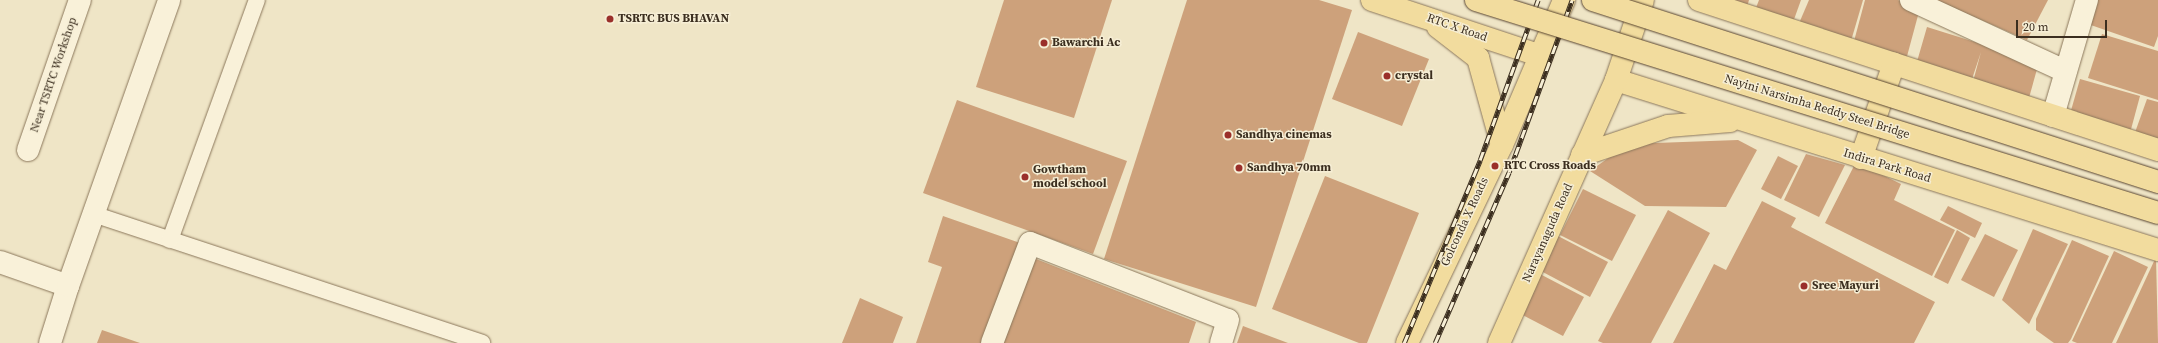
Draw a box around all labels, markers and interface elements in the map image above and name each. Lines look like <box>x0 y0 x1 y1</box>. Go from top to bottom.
street label: RTC X Road <box>1425 11 1489 45</box>
place label: TSRTC BUS BHAVAN <box>618 12 729 26</box>
scale bar <box>2018 12 2109 38</box>
marker: TSRTC BUS BHAVAN <box>605 14 615 24</box>
street label: Near TSRTC Workshop <box>27 15 81 135</box>
text: 20 m <box>2023 19 2049 35</box>
place label: Bawarchi Ac <box>1052 36 1120 50</box>
marker: Bawarchi Ac <box>1039 38 1049 48</box>
place label: crystal <box>1395 69 1433 83</box>
marker: crystal <box>1382 71 1392 81</box>
street label: Nayini Narsimha Reddy Steel Bridge <box>1723 72 1911 142</box>
place label: Sandhya cinemas <box>1236 128 1332 142</box>
marker: Sandhya cinemas <box>1223 130 1233 140</box>
street label: Indira Park Road <box>1842 146 1932 186</box>
place label: RTC Cross Roads <box>1504 159 1596 173</box>
marker: RTC Cross Roads <box>1489 160 1501 172</box>
place label: Sandhya 70mm <box>1247 161 1331 175</box>
place label: Gowtham model school <box>1033 163 1107 191</box>
marker: Sandhya 70mm <box>1234 163 1244 173</box>
marker: Gowtham model school <box>1020 172 1030 182</box>
street label: Golconda X Roads <box>1438 175 1492 269</box>
street label: Narayanaguda Road <box>1520 181 1576 285</box>
place label: Sree Mayuri <box>1812 279 1879 293</box>
marker: Sree Mayuri <box>1799 281 1809 291</box>

